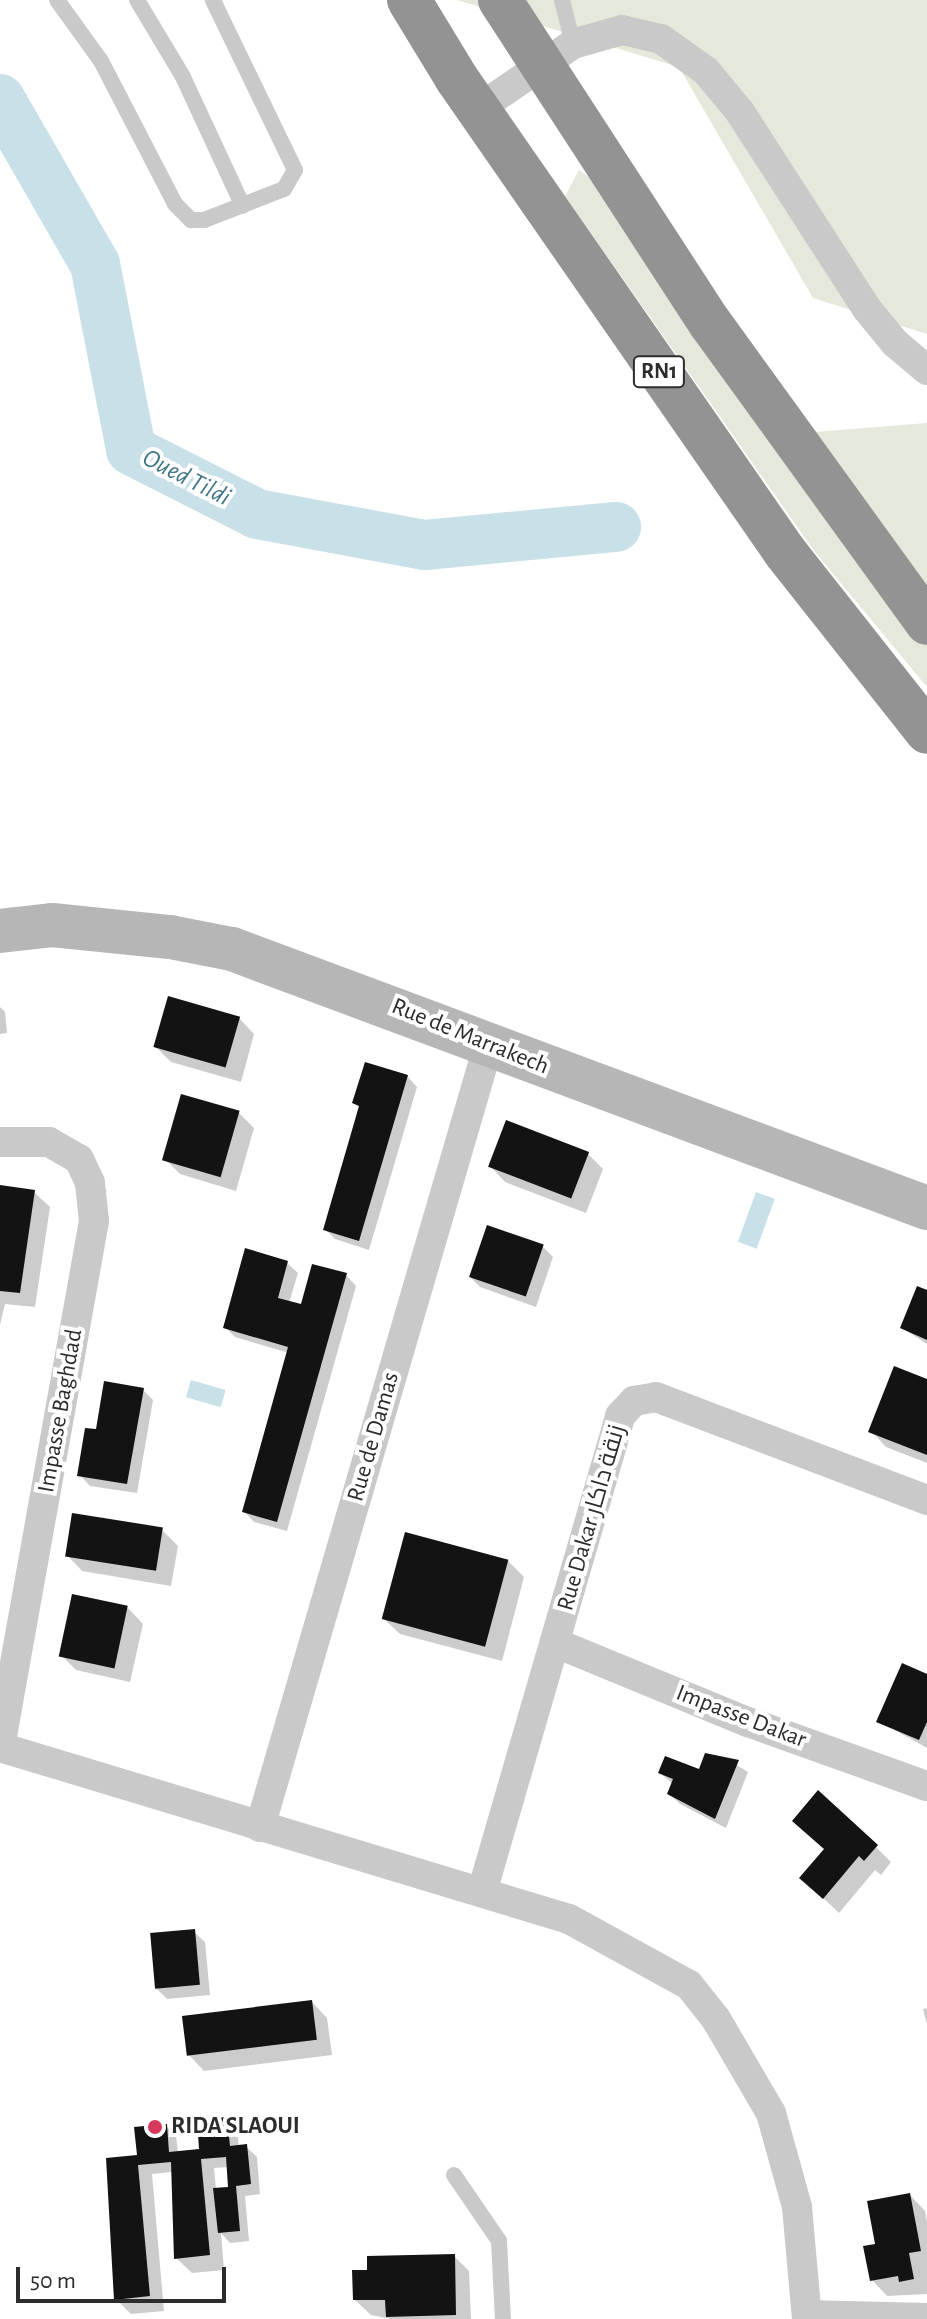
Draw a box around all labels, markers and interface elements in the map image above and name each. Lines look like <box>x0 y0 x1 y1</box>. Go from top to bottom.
road number: RN1 <box>631 354 687 390</box>
water label: Oued Tildi <box>137 443 235 513</box>
street label: Rue de Marrakech <box>387 992 553 1082</box>
street label: Impasse Baghdad <box>32 1327 90 1495</box>
street label: Rue de Damas <box>342 1369 406 1505</box>
street label: Rue Dakar زنقة داكار <box>552 1422 632 1614</box>
street label: Impasse Dakar <box>672 1679 810 1755</box>
place label: RIDA SLAOUI <box>171 2113 300 2141</box>
marker: RIDA SLAOUI <box>146 2118 164 2136</box>
scale bar <box>20 2251 230 2301</box>
text: 50 m <box>30 2269 76 2293</box>

